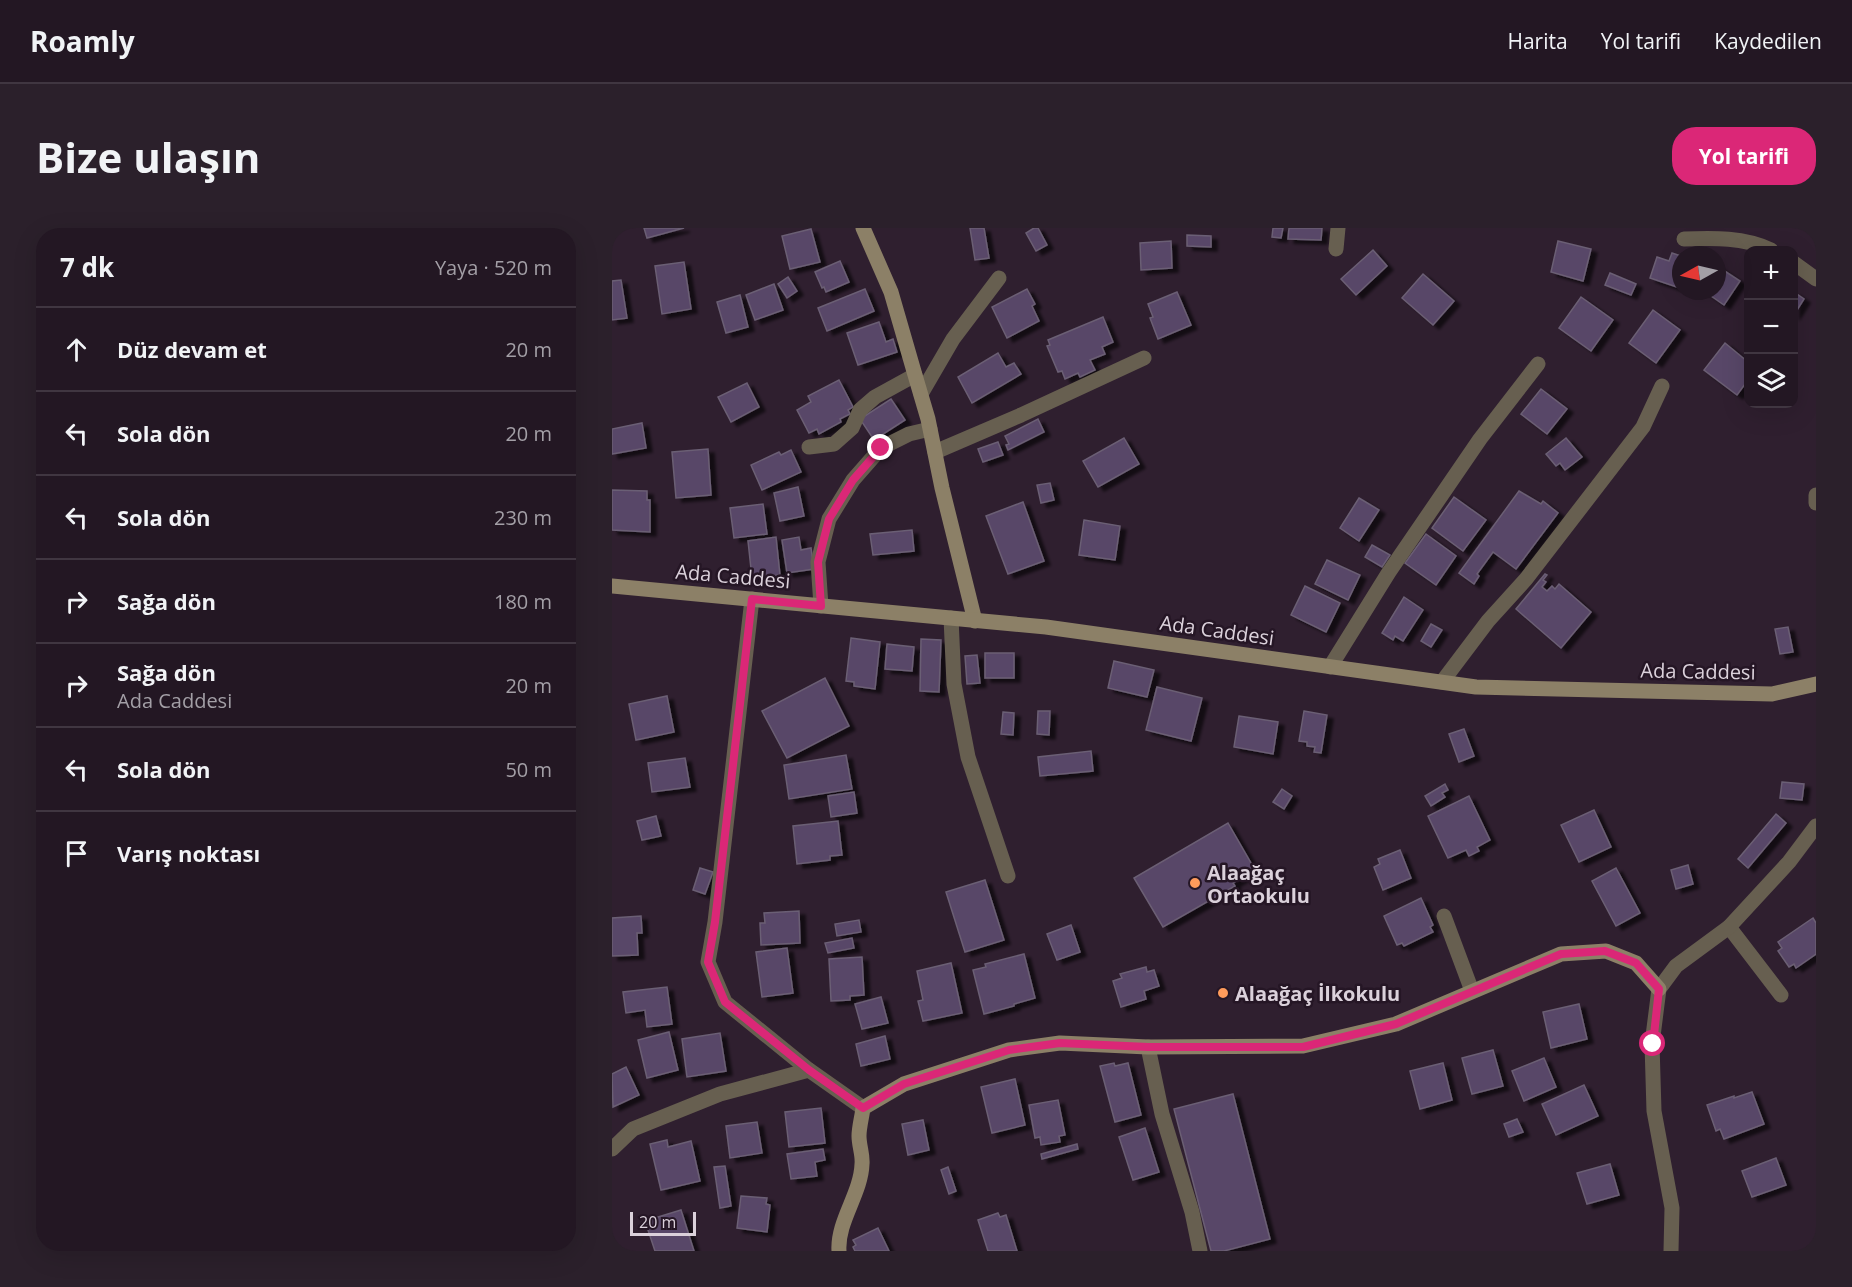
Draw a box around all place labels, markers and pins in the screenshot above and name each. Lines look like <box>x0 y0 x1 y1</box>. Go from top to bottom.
place label: Alaağaç Ortaokulu <box>1207 859 1310 909</box>
marker: Alaağaç Ortaokulu <box>1188 876 1202 890</box>
place label: Alaağaç İlkokulu <box>1235 980 1400 1007</box>
marker: Alaağaç İlkokulu <box>1216 986 1230 1000</box>

